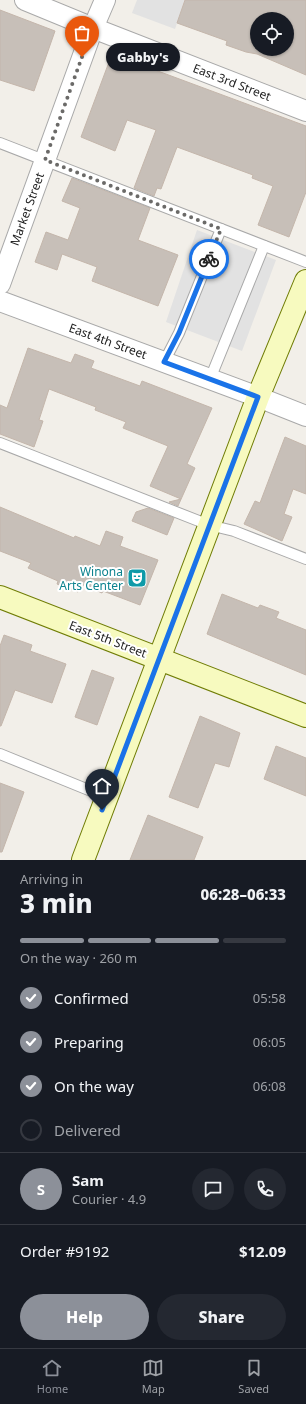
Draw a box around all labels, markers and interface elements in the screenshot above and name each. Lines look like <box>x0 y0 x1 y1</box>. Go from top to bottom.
map controls <box>250 12 294 56</box>
button: locate <box>250 12 294 56</box>
pin <box>65 16 99 57</box>
icon: bag <box>71 22 93 44</box>
callout: Gabby's <box>106 43 180 71</box>
text: Gabby's <box>117 48 169 66</box>
street label: East 3rd Street <box>191 59 274 105</box>
street label: Market Street <box>6 169 48 248</box>
courier <box>189 239 229 279</box>
icon: bike <box>198 248 220 270</box>
street label: East 4th Street <box>67 319 150 363</box>
place label: Winona Arts Center <box>59 563 123 594</box>
theatre icon: Winona Arts Center <box>126 567 148 589</box>
street label: East 5th Street <box>67 616 150 662</box>
pin <box>85 769 119 810</box>
icon: home <box>91 775 113 797</box>
text: Arriving in <box>20 870 83 888</box>
text: 06:28–06:33 <box>201 884 286 904</box>
text: 3 min <box>20 885 93 921</box>
text: On the way · 260 m <box>20 949 137 967</box>
icon: check <box>20 987 42 1009</box>
text: Confirmed <box>54 988 129 1008</box>
text: 05:58 <box>253 989 286 1007</box>
icon: check <box>20 1031 42 1053</box>
text: Preparing <box>54 1032 124 1052</box>
text: 06:05 <box>253 1033 286 1051</box>
icon: check <box>20 1075 42 1097</box>
text: On the way <box>54 1076 134 1096</box>
text: 06:08 <box>253 1077 286 1095</box>
text: Delivered <box>54 1120 121 1140</box>
button: chat <box>192 1168 234 1210</box>
button: phone <box>244 1168 286 1210</box>
text: Sam <box>72 1170 104 1190</box>
text: S <box>37 1179 45 1199</box>
text: Courier · 4.9 <box>72 1190 146 1208</box>
text: Order #9192 <box>20 1241 109 1261</box>
text: $12.09 <box>239 1241 286 1261</box>
button: Help <box>20 1294 149 1340</box>
button: Share <box>157 1294 286 1340</box>
tab: Home <box>37 1357 68 1396</box>
tab: Map <box>142 1357 165 1396</box>
tab: Saved <box>238 1357 269 1396</box>

